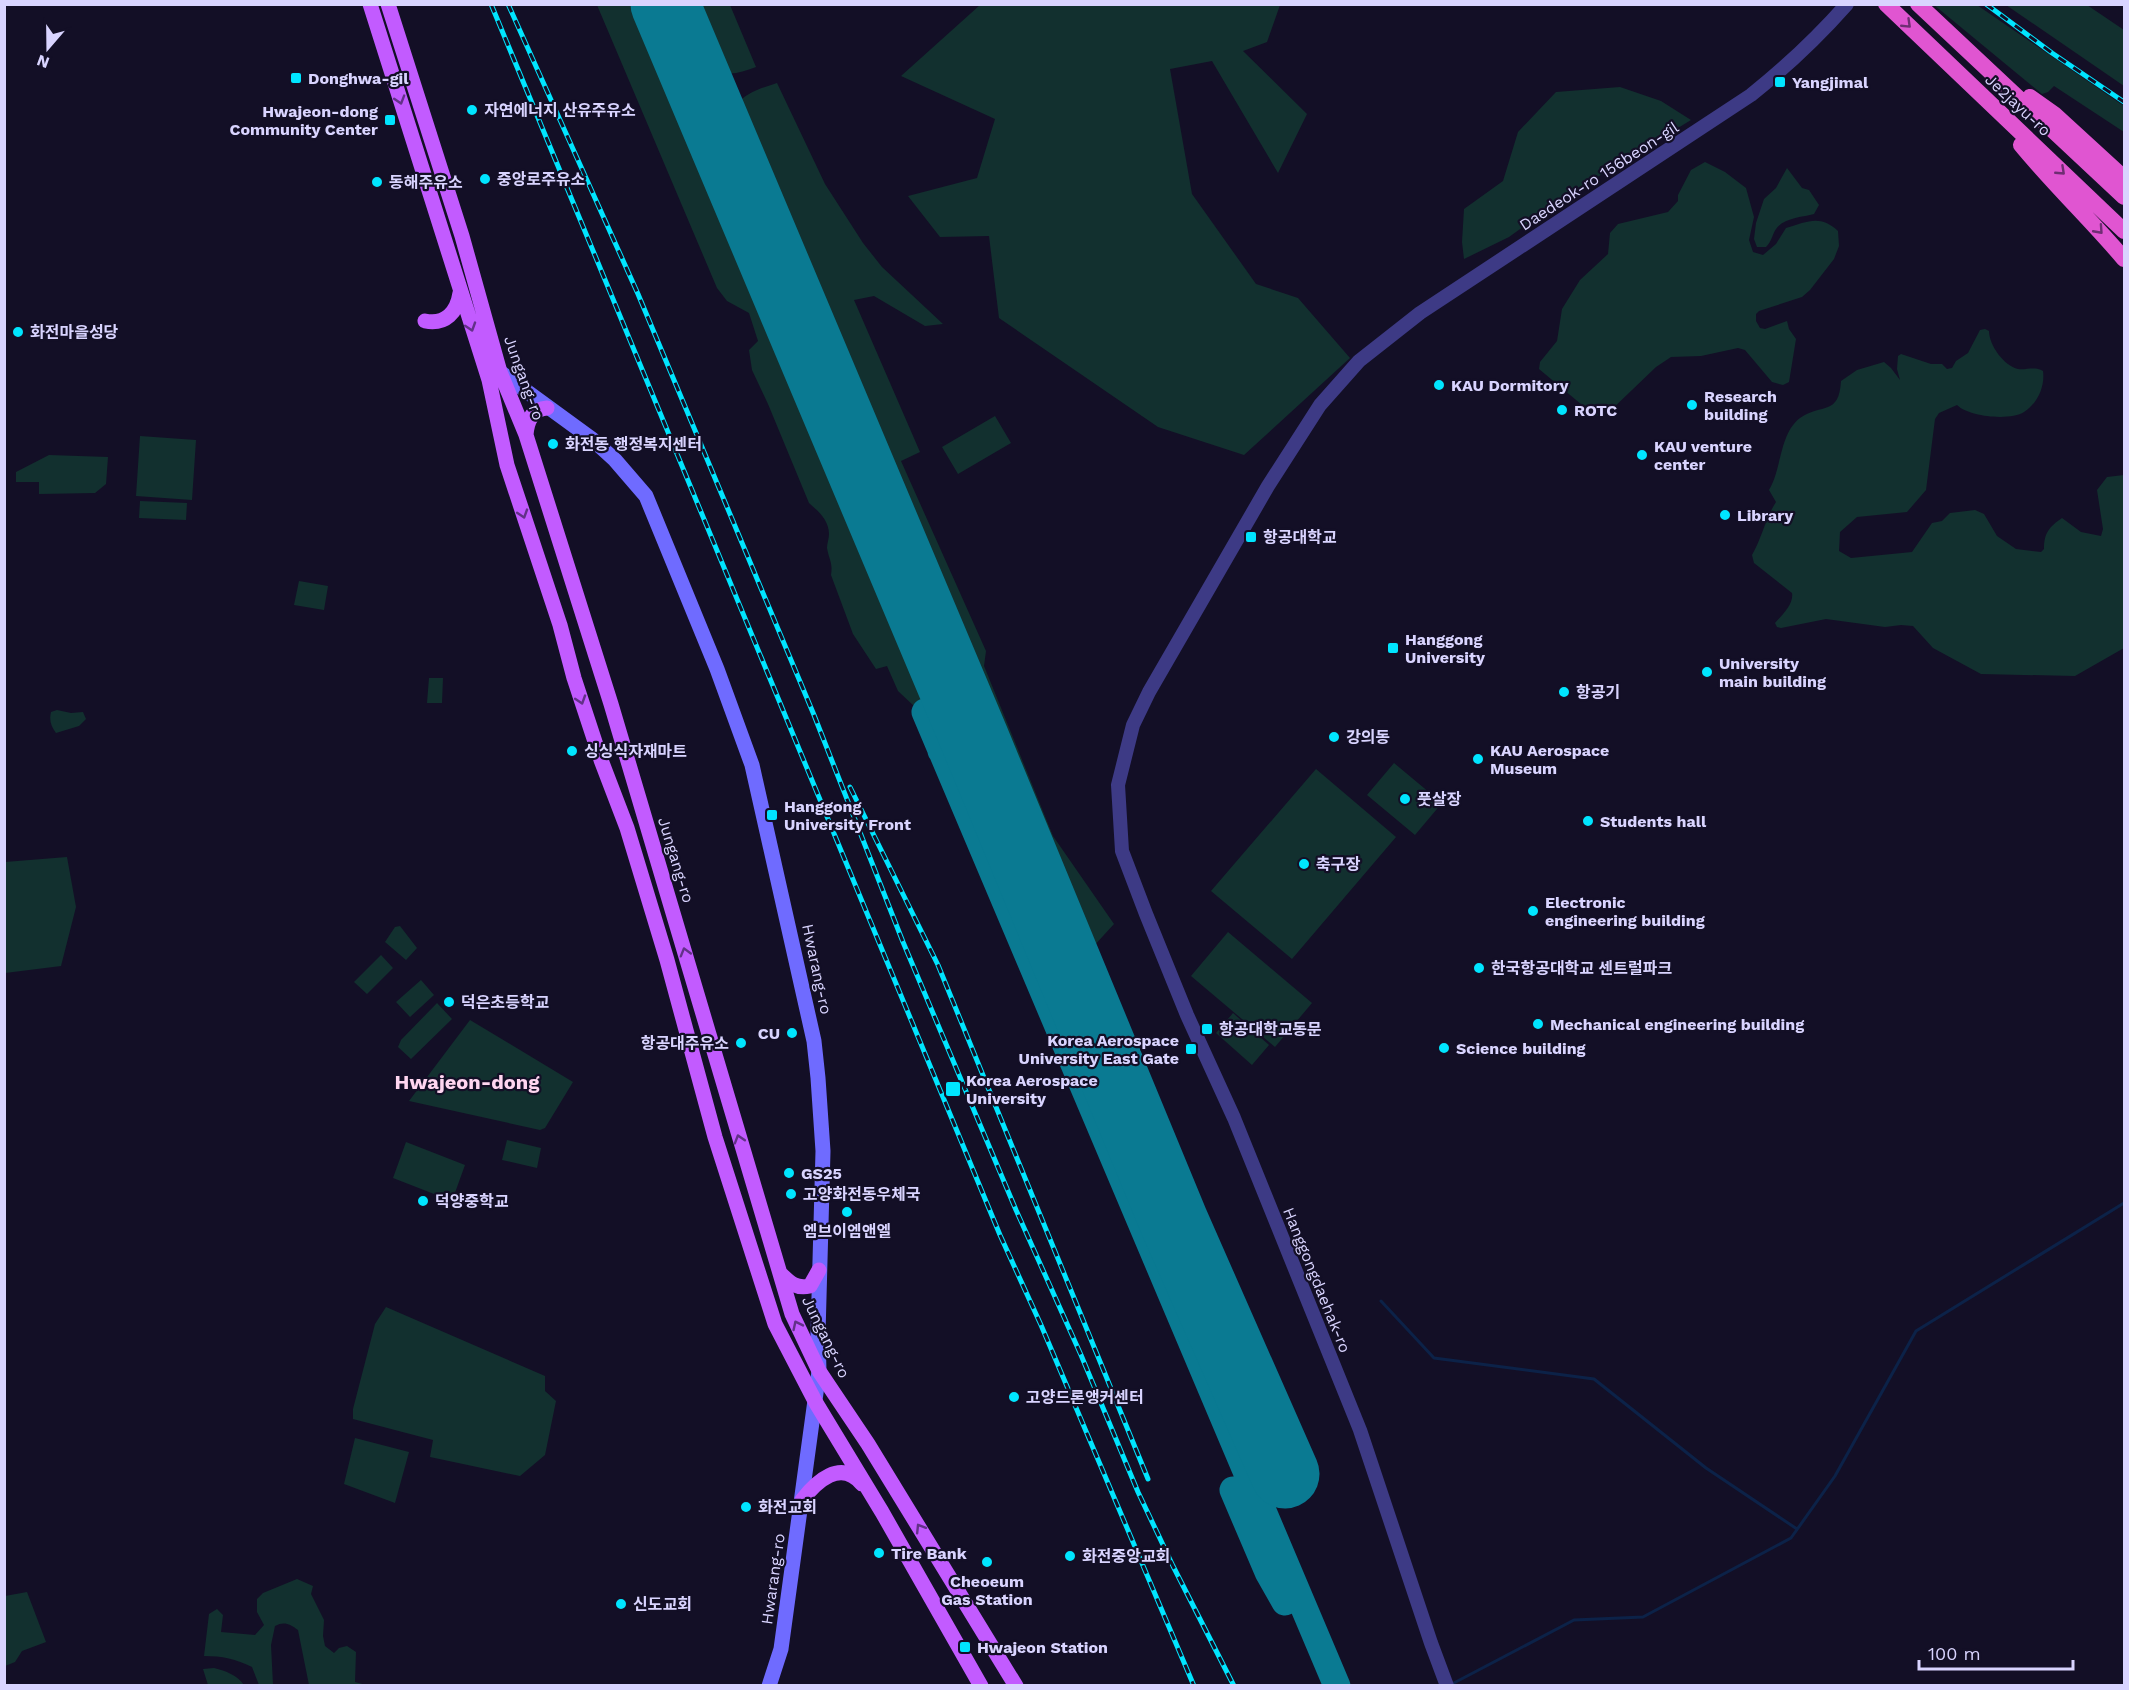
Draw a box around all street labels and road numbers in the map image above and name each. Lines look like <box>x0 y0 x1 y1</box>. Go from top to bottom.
street label: Je2jayu-ro <box>1981 70 2055 140</box>
street label: Daedeok-ro 156beon-gil <box>1516 117 1682 235</box>
street label: Jungang-ro <box>500 333 548 423</box>
street label: Jungang-ro <box>654 815 698 905</box>
street label: Hwarang-ro <box>798 922 836 1016</box>
street label: Hanggongdaehak-ro <box>1279 1205 1355 1355</box>
street label: Jungang-ro <box>798 1293 854 1381</box>
street label: Hwarang-ro <box>757 1532 789 1626</box>

